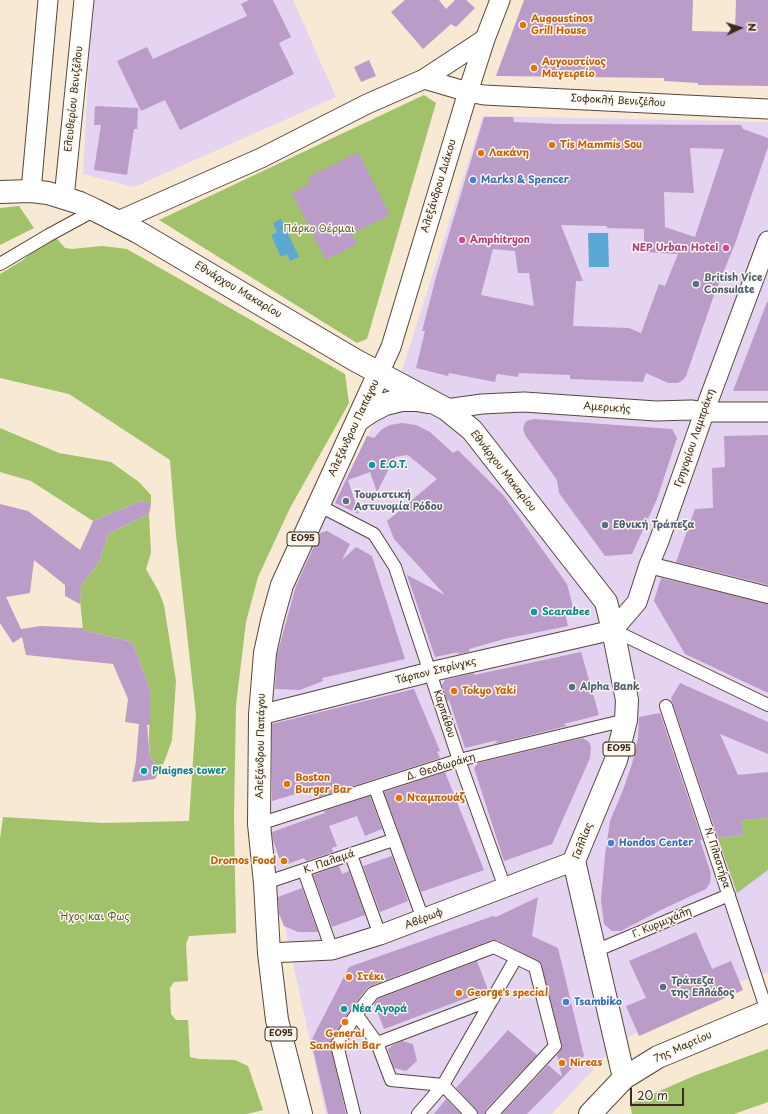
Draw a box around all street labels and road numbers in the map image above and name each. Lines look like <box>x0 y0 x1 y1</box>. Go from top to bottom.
street label: Ελευθερίου Βενιζέλου <box>62 45 86 153</box>
street label: Σοφοκλή Βενιζέλου <box>570 93 666 109</box>
street label: Αλεξάνδρου Διάκου <box>419 138 459 234</box>
street label: Εθνάρχου Μακαρίου <box>192 259 284 321</box>
street label: Αλεξάνδρου Παπάγου <box>326 378 382 478</box>
street label: Γρηγορίου Λαμπράκη <box>673 387 717 489</box>
street label: Αμερικής <box>583 400 631 416</box>
street label: Εθνάρχου Μακαρίου <box>468 428 538 514</box>
road number: ΕΟ95 <box>287 532 319 546</box>
street label: Τάρπον Σπρίνγκς <box>394 655 478 687</box>
street label: Καρπάθου <box>431 689 457 739</box>
street label: Αλεξάνδρου Παπάγου <box>254 693 268 799</box>
road number: ΕΟ95 <box>603 742 635 756</box>
street label: Δ. Θεοδωράκη <box>405 751 477 783</box>
street label: Γαλλίας <box>571 821 595 861</box>
street label: Ν. Πλαστήρα <box>701 826 733 890</box>
street label: Κ. Παλαμά <box>302 848 356 876</box>
street label: Γ. Κυρμιχάλη <box>631 905 693 941</box>
street label: Αβέρωφ <box>403 906 445 932</box>
road number: ΕΟ95 <box>265 1027 297 1041</box>
street label: 7ης Μαρτίου <box>652 1029 714 1065</box>

